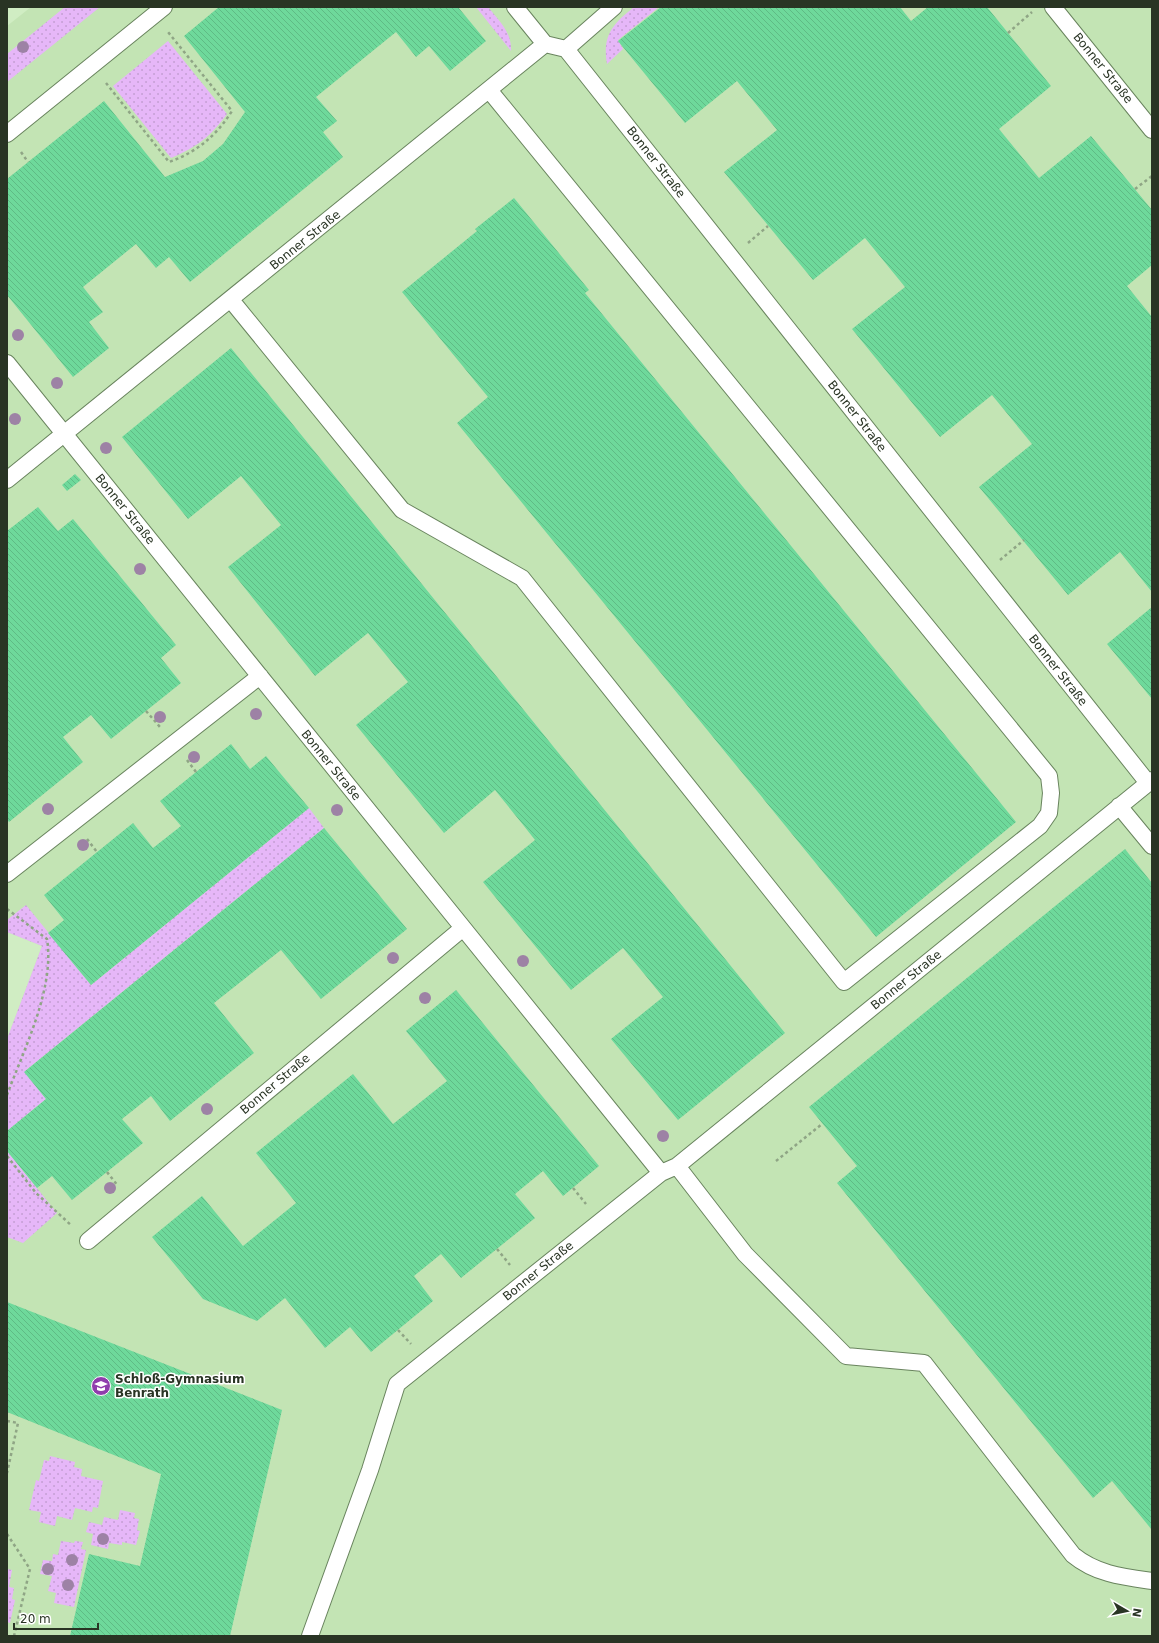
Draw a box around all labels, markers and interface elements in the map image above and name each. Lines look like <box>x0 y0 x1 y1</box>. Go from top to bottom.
street label: Bonner Straße <box>1070 30 1136 106</box>
street label: Bonner Straße <box>624 124 688 200</box>
street label: Bonner Straße <box>267 207 343 273</box>
street label: Bonner Straße <box>825 378 889 454</box>
street label: Bonner Straße <box>92 471 158 547</box>
street label: Bonner Straße <box>1026 632 1090 708</box>
street label: Bonner Straße <box>298 727 364 803</box>
street label: Bonner Straße <box>868 947 944 1013</box>
street label: Bonner Straße <box>237 1051 313 1117</box>
street label: Bonner Straße <box>500 1238 576 1304</box>
place label: Schloß-Gymnasium Benrath <box>115 1372 244 1400</box>
school or university icon: Schloß-Gymnasium Benrath <box>90 1375 112 1397</box>
north arrow <box>1107 1591 1147 1631</box>
scale bar <box>14 1605 98 1631</box>
text: N <box>1129 1607 1144 1618</box>
text: 20 m <box>20 1612 51 1626</box>

